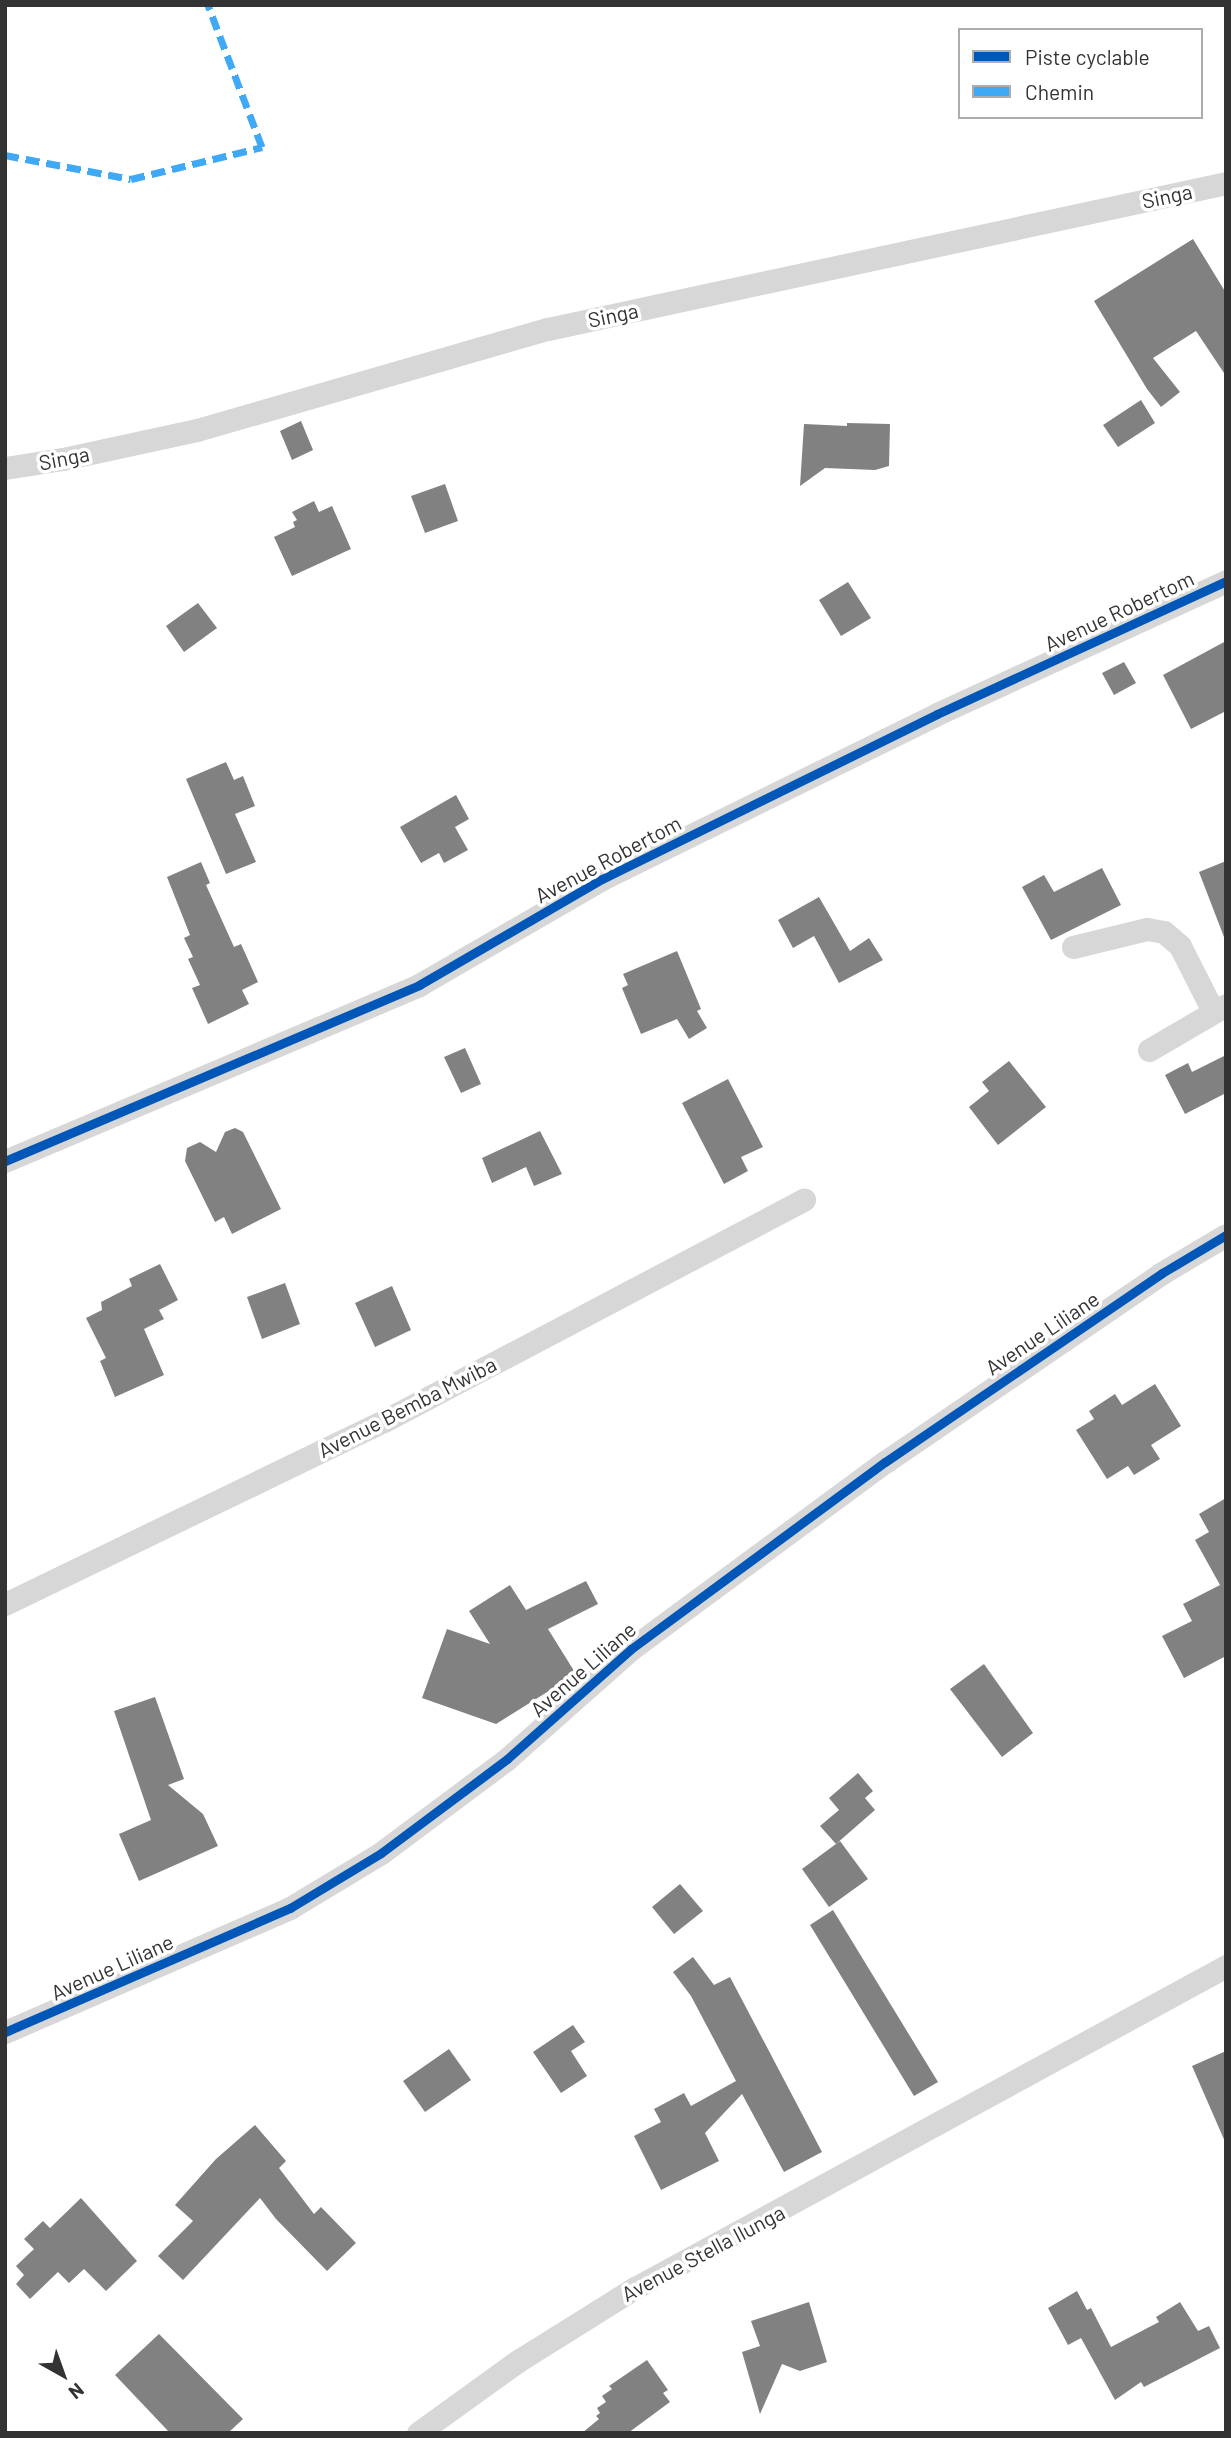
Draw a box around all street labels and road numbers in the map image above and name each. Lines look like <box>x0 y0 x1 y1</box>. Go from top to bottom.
street label: Singa <box>1139 178 1195 214</box>
street label: Singa <box>585 297 641 333</box>
street label: Singa <box>37 441 91 475</box>
street label: Avenue Robertom <box>1040 565 1198 657</box>
street label: Avenue Robertom <box>531 810 685 908</box>
street label: Avenue Liliane <box>980 1286 1104 1380</box>
street label: Avenue Bemba Mwiba <box>314 1351 500 1463</box>
street label: Avenue Liliane <box>525 1616 641 1722</box>
street label: Avenue Liliane <box>47 1929 177 2005</box>
street label: Avenue Stella Ilunga <box>617 2199 789 2307</box>

